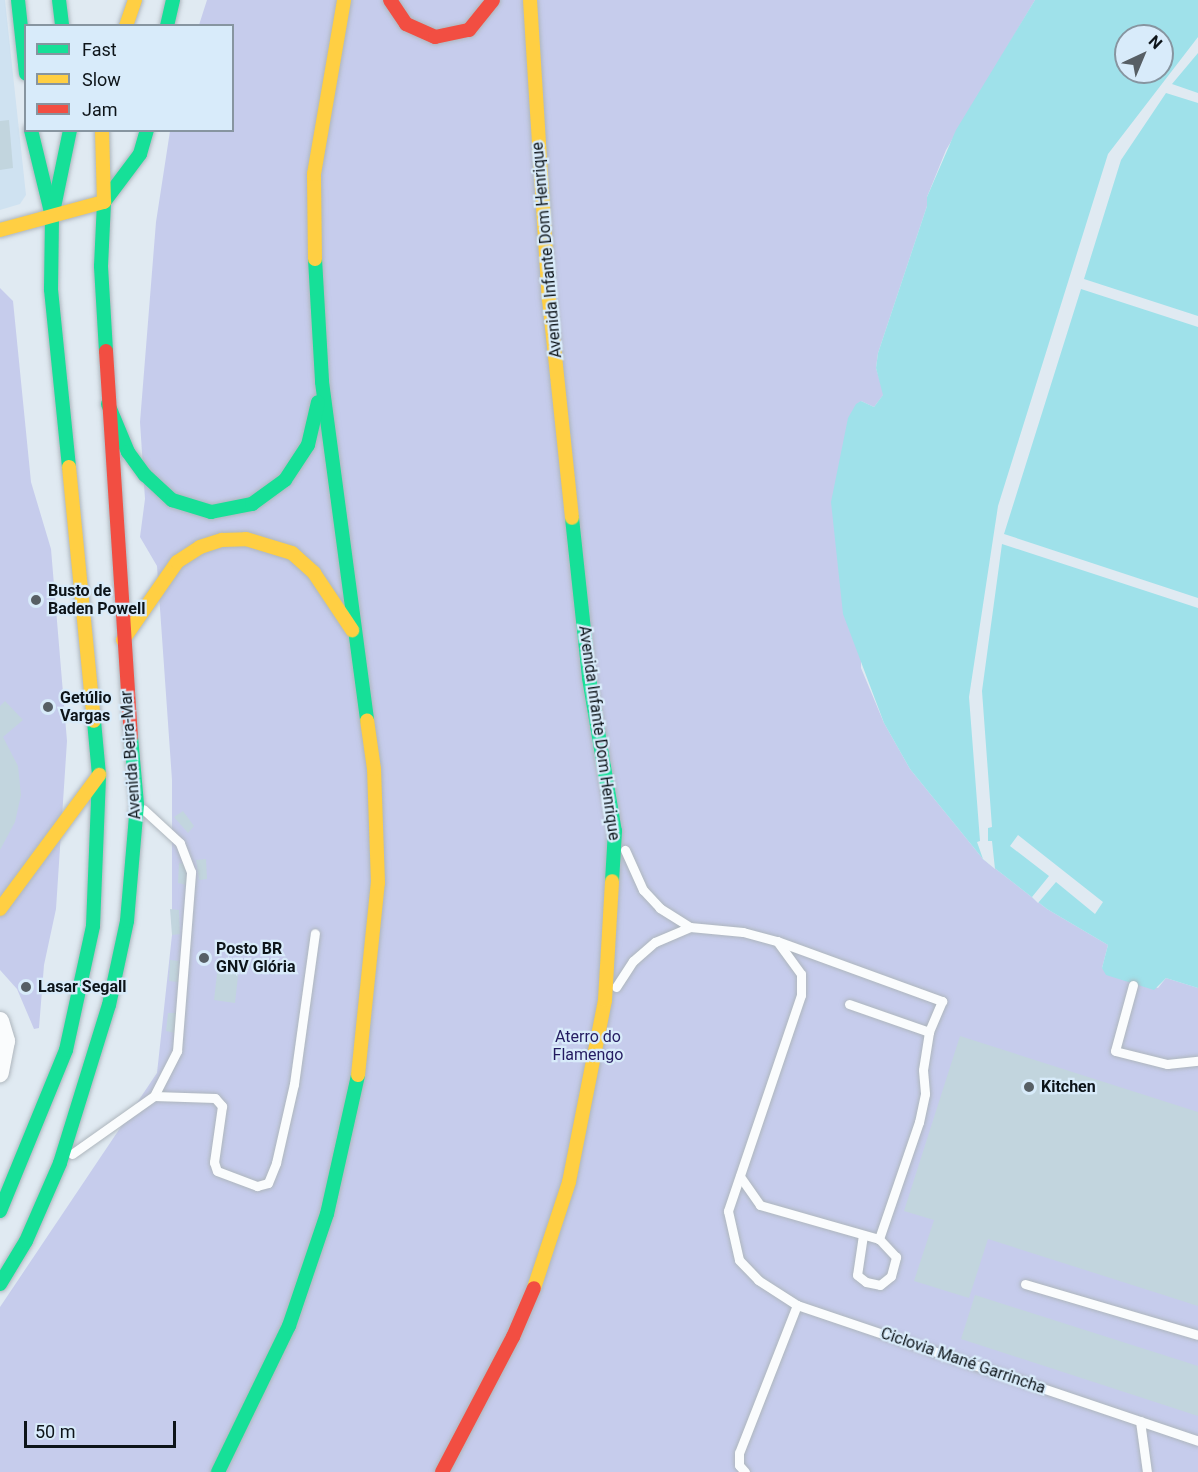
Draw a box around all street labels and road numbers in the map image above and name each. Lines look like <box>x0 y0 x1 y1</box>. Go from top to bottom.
street label: Avenida Infante Dom Henrique <box>528 141 566 359</box>
street label: Avenida Infante Dom Henrique <box>574 624 624 842</box>
street label: Avenida Beira-Mar <box>117 690 145 820</box>
street label: Ciclovia Mané Garrincha <box>878 1324 1048 1398</box>

